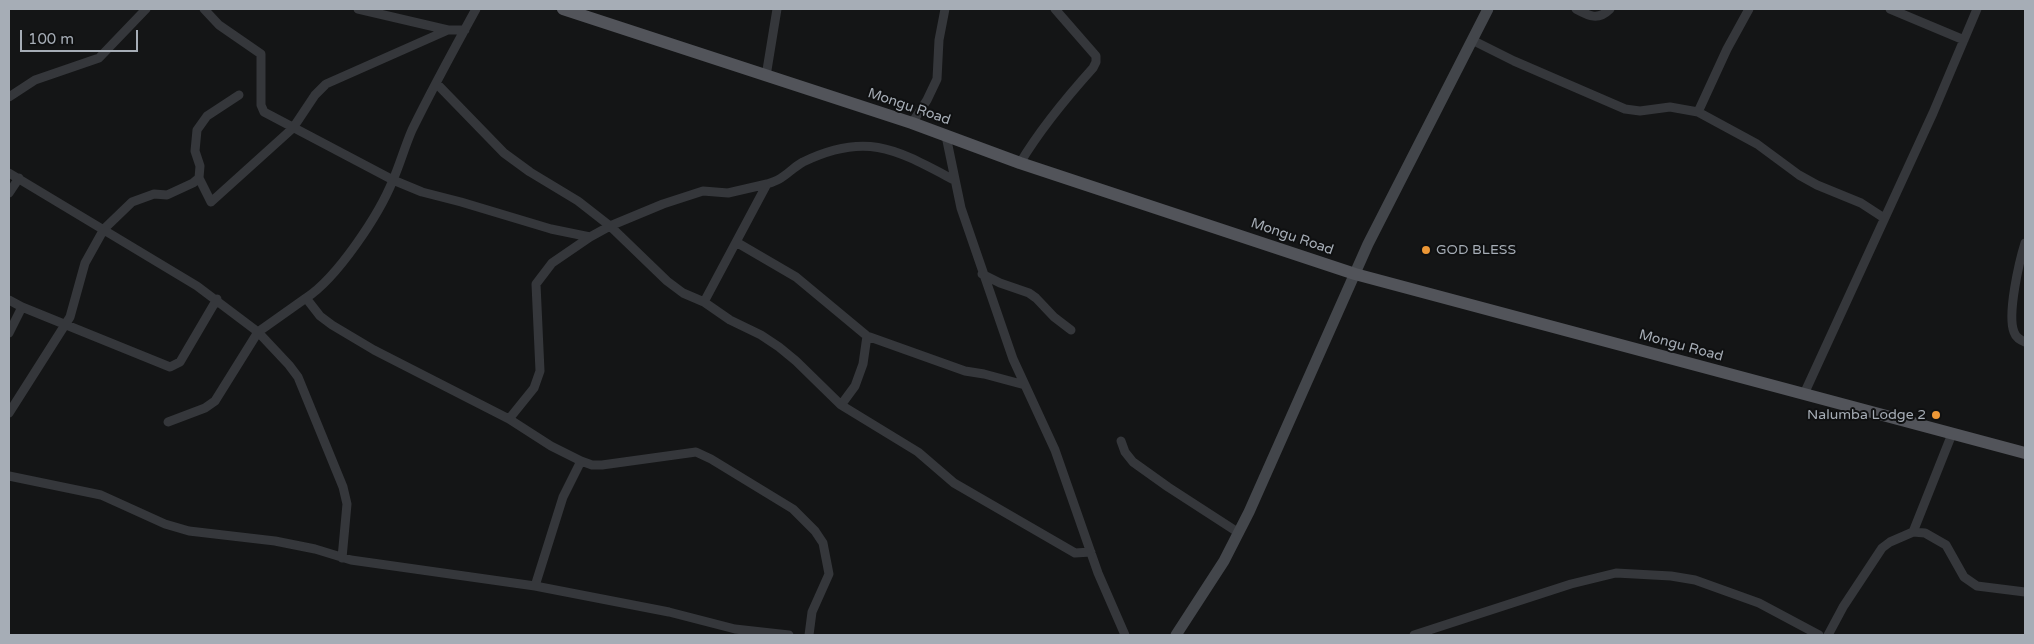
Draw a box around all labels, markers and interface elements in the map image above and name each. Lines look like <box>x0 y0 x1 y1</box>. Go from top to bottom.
scale bar <box>22 20 140 52</box>
text: 100 m <box>28 30 74 48</box>
street label: Mongu Road <box>865 85 953 129</box>
street label: Mongu Road <box>1248 215 1336 259</box>
place label: GOD BLESS <box>1436 242 1516 258</box>
marker: GOD BLESS <box>1420 244 1432 256</box>
street label: Mongu Road <box>1637 327 1725 365</box>
place label: Nalumba Lodge 2 <box>1807 407 1926 423</box>
marker: Nalumba Lodge 2 <box>1930 409 1942 421</box>

